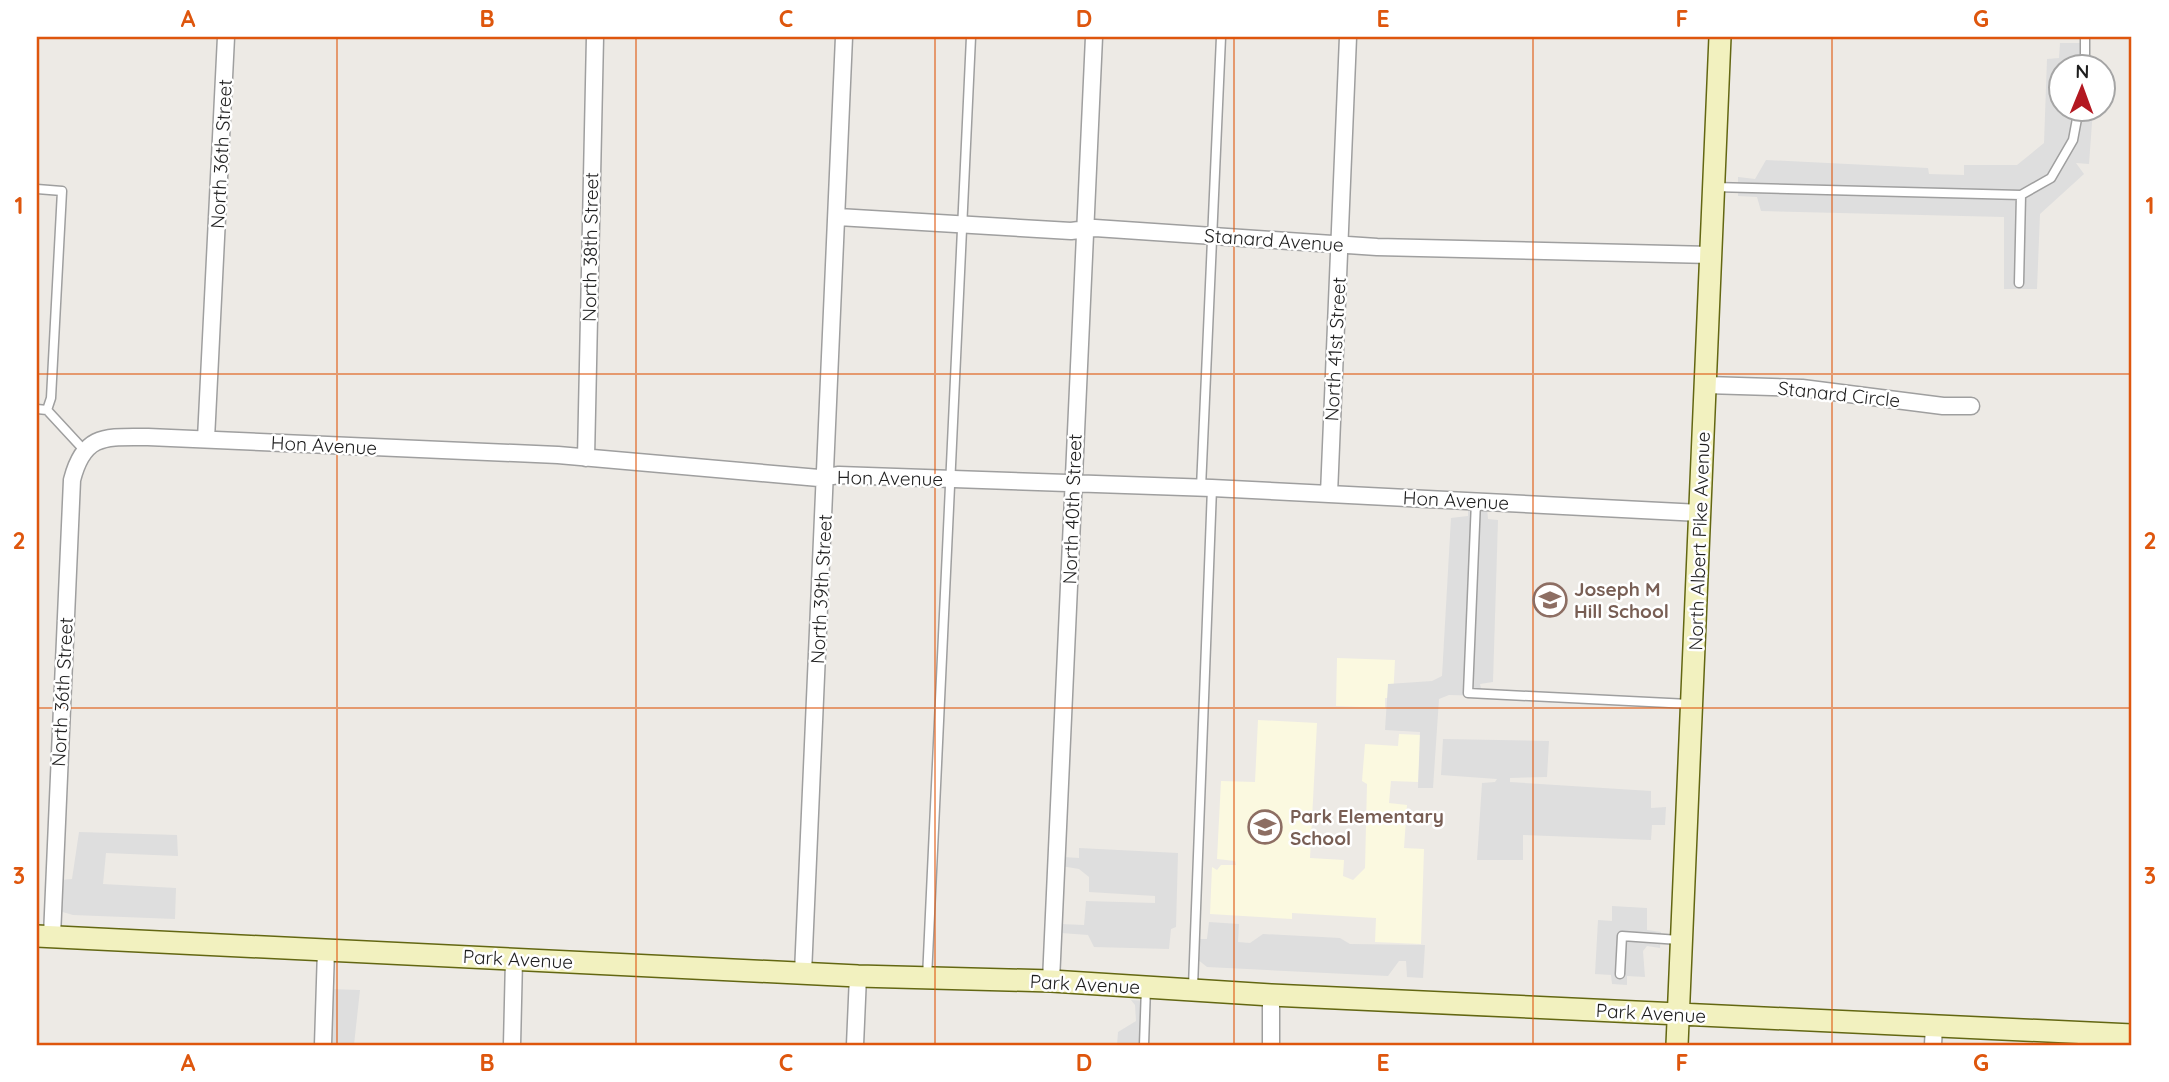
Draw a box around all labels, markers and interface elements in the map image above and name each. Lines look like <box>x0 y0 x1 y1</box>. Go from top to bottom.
text: A <box>181 4 196 33</box>
text: B <box>479 4 495 33</box>
text: C <box>779 4 793 33</box>
text: D <box>1076 4 1092 33</box>
text: E <box>1376 4 1390 33</box>
text: F <box>1676 4 1688 33</box>
text: G <box>1973 4 1989 33</box>
north arrow <box>2046 52 2116 122</box>
text: N <box>2075 59 2089 83</box>
street label: North 36th Street <box>205 79 237 229</box>
street label: North 38th Street <box>577 172 603 322</box>
text: 1 <box>15 191 23 220</box>
text: 1 <box>2146 191 2154 220</box>
street label: Stanard Avenue <box>1203 223 1345 257</box>
street label: North 41st Street <box>1319 276 1351 422</box>
street label: Stanard Circle <box>1777 376 1901 412</box>
street label: Hon Avenue <box>270 430 378 460</box>
street label: North Albert Pike Avenue <box>1683 431 1715 651</box>
street label: North 40th Street <box>1057 433 1087 585</box>
street label: Hon Avenue <box>837 465 943 491</box>
street label: Hon Avenue <box>1402 485 1510 515</box>
street label: North 39th Street <box>805 513 837 665</box>
text: 2 <box>12 526 26 555</box>
text: 2 <box>2143 526 2157 555</box>
place label: Joseph M Hill School <box>1574 577 1669 623</box>
school or university icon: Joseph M Hill School <box>1531 581 1569 619</box>
street label: North 36th Street <box>46 617 78 767</box>
place label: Park Elementary School <box>1290 804 1444 850</box>
school or university icon: Park Elementary School <box>1246 808 1284 846</box>
text: 3 <box>13 861 25 890</box>
text: 3 <box>2144 861 2156 890</box>
street label: Park Avenue <box>462 944 574 974</box>
street label: Park Avenue <box>1029 969 1141 999</box>
street label: Park Avenue <box>1595 998 1707 1028</box>
text: A <box>181 1048 196 1077</box>
text: B <box>479 1048 495 1077</box>
text: C <box>779 1048 793 1077</box>
text: D <box>1076 1048 1092 1077</box>
text: E <box>1376 1048 1390 1077</box>
text: F <box>1676 1048 1688 1077</box>
text: G <box>1973 1048 1989 1077</box>

